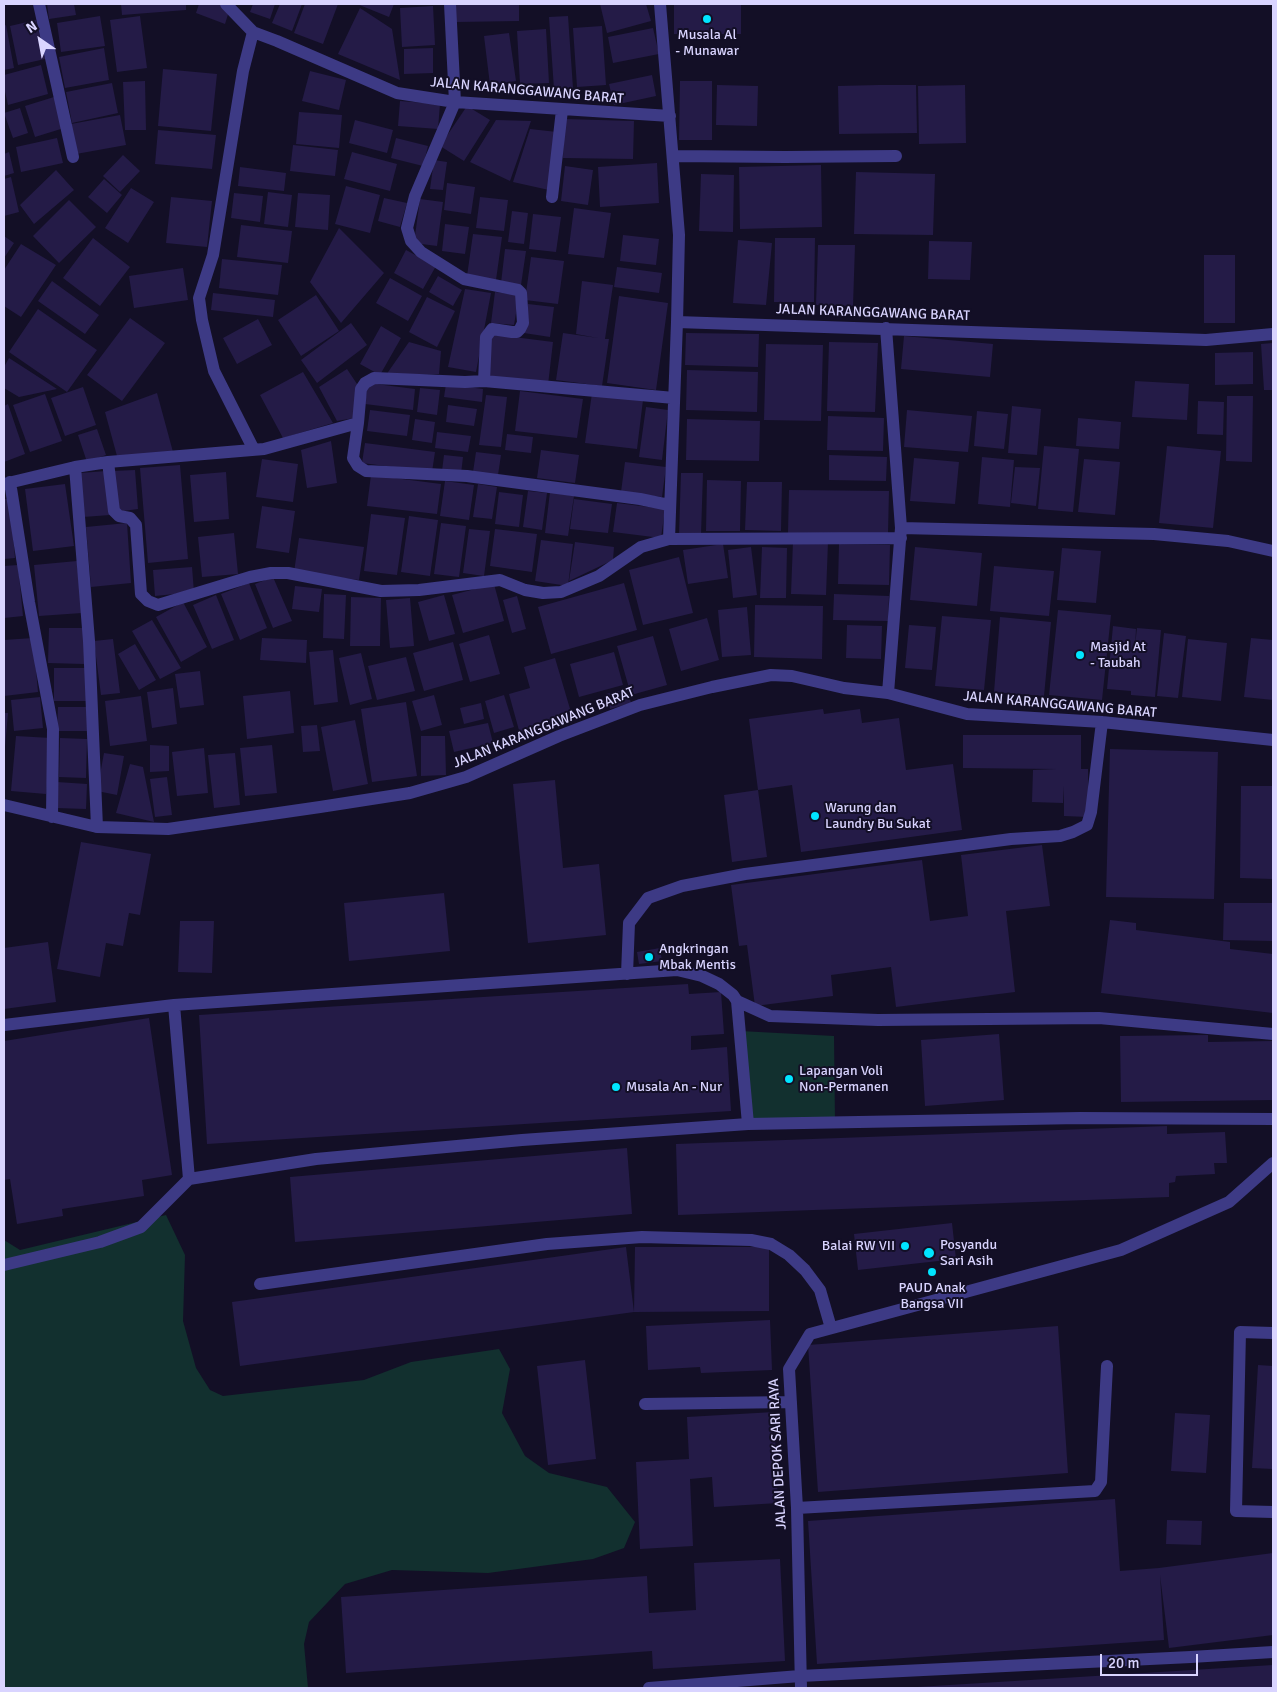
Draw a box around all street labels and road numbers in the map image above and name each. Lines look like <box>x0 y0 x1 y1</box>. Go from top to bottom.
street label: JALAN KARANGGAWANG BARAT <box>430 74 624 108</box>
street label: JALAN KARANGGAWANG BARAT <box>776 301 970 325</box>
street label: JALAN KARANGGAWANG BARAT <box>451 684 637 772</box>
street label: JALAN KARANGGAWANG BARAT <box>963 688 1157 722</box>
street label: JALAN DEPOK SARI RAYA <box>766 1378 790 1530</box>

